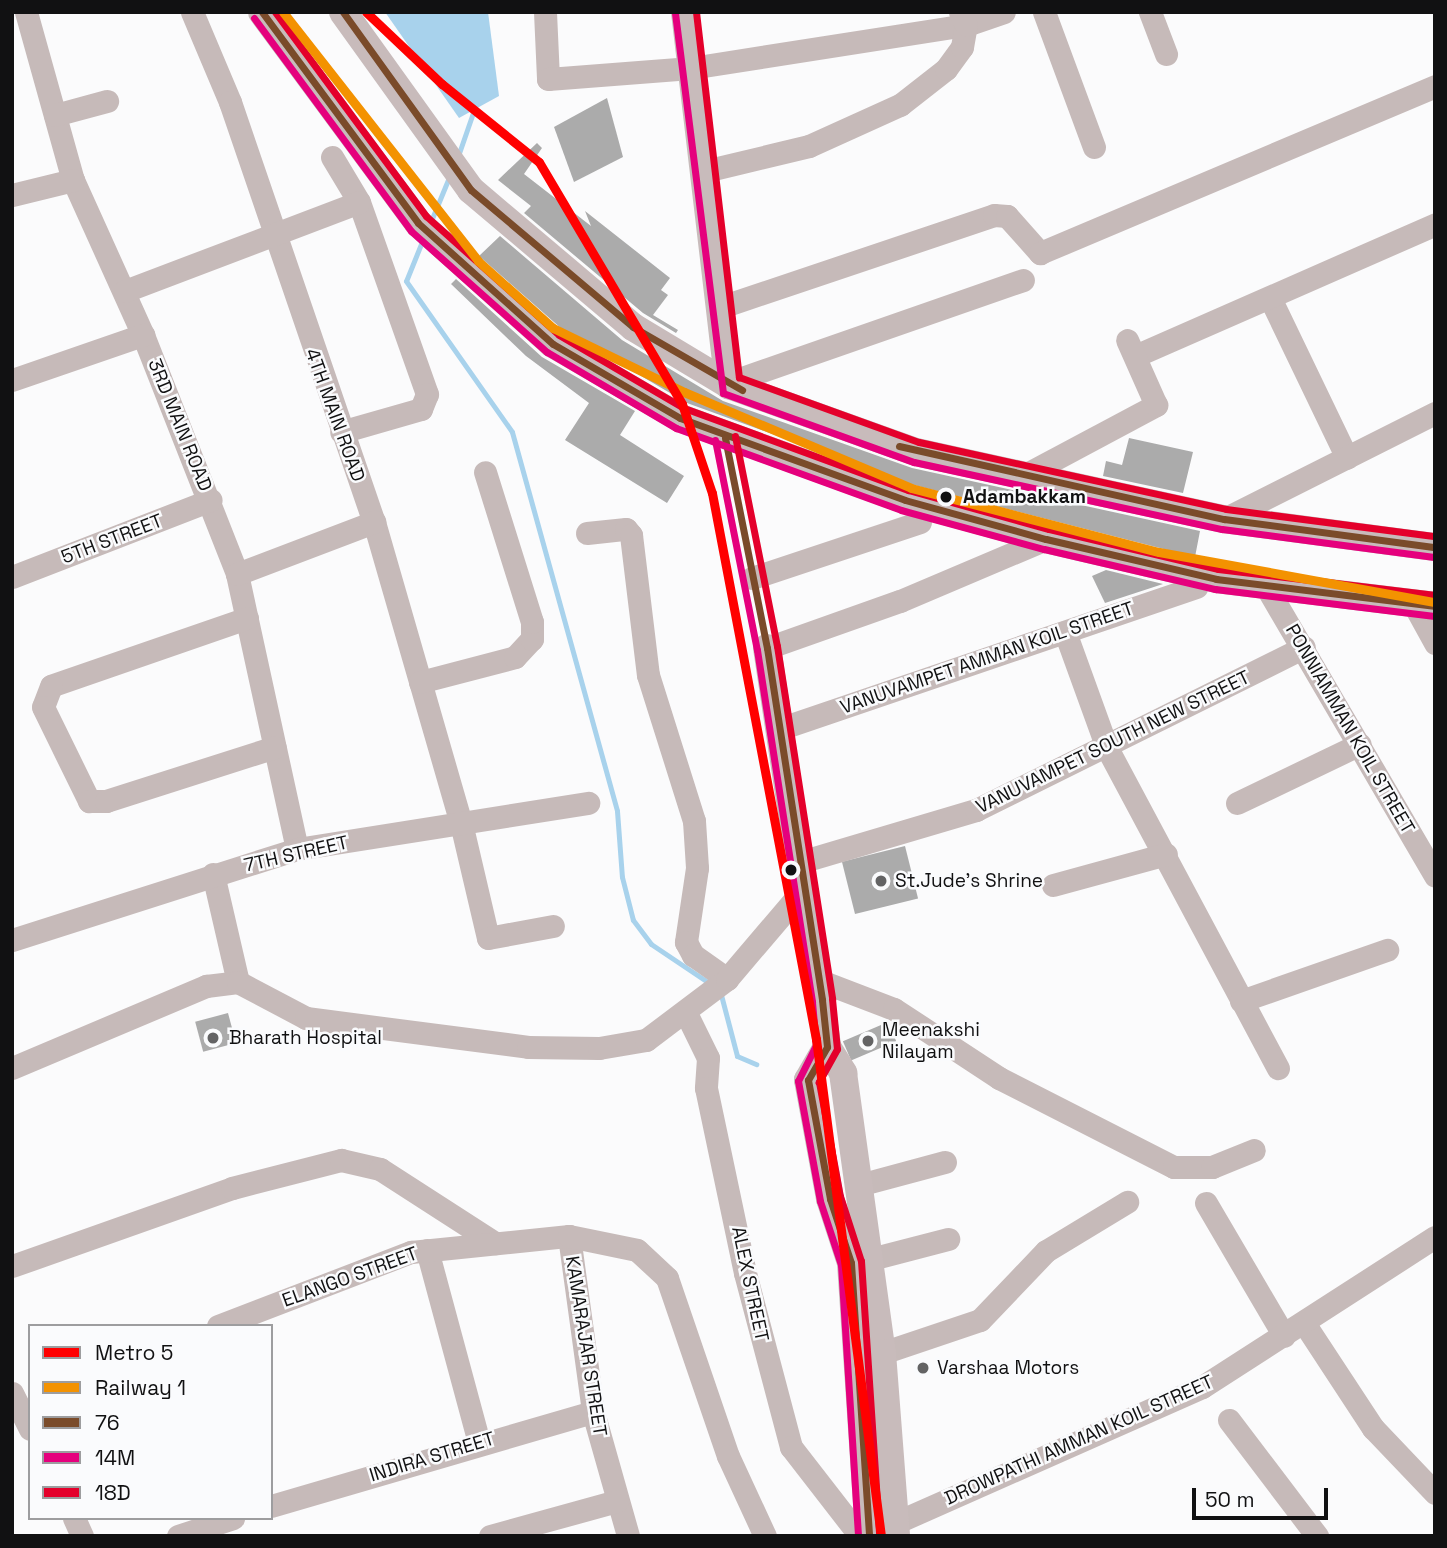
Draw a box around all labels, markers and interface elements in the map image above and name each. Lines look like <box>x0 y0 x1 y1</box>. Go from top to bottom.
street label: 4TH MAIN ROAD <box>300 345 370 485</box>
street label: 3RD MAIN ROAD <box>143 356 217 494</box>
marker: Adambakkam <box>935 486 957 508</box>
place label: Adambakkam <box>963 486 1086 508</box>
street label: 5TH STREET <box>58 509 166 569</box>
street label: VANUVAMPET AMMAN KOIL STREET <box>837 597 1137 719</box>
street label: PONNIAMMAN KOIL STREET <box>1280 620 1420 838</box>
street label: VANUVAMPET SOUTH NEW STREET <box>972 665 1254 819</box>
street label: 7TH STREET <box>242 831 350 877</box>
unlabelled marker <box>784 863 798 877</box>
place label: St.Jude's Shrine <box>895 870 1043 892</box>
marker: St.Jude's Shrine <box>873 873 889 889</box>
place label: Meenakshi Nilayam <box>882 1019 980 1063</box>
place label: Bharath Hospital <box>229 1027 382 1049</box>
marker: Bharath Hospital <box>203 1028 223 1048</box>
marker: Meenakshi Nilayam <box>860 1033 876 1049</box>
street label: ALEX STREET <box>727 1224 773 1344</box>
street label: ELANGO STREET <box>279 1242 421 1312</box>
street label: KAMARAJAR STREET <box>560 1254 612 1438</box>
legend <box>28 1324 273 1520</box>
text: Metro 5 <box>95 1339 173 1366</box>
place label: Varshaa Motors <box>937 1357 1079 1379</box>
marker: Varshaa Motors <box>915 1360 931 1376</box>
street label: DROWPATHI AMMAN KOIL STREET <box>941 1370 1217 1510</box>
text: Railway 1 <box>95 1374 186 1401</box>
text: 76 <box>95 1409 120 1436</box>
street label: INDIRA STREET <box>366 1427 498 1487</box>
text: 14M <box>95 1444 135 1471</box>
scale bar <box>1195 1474 1332 1518</box>
text: 18D <box>95 1479 131 1506</box>
text: 50 m <box>1205 1486 1255 1513</box>

